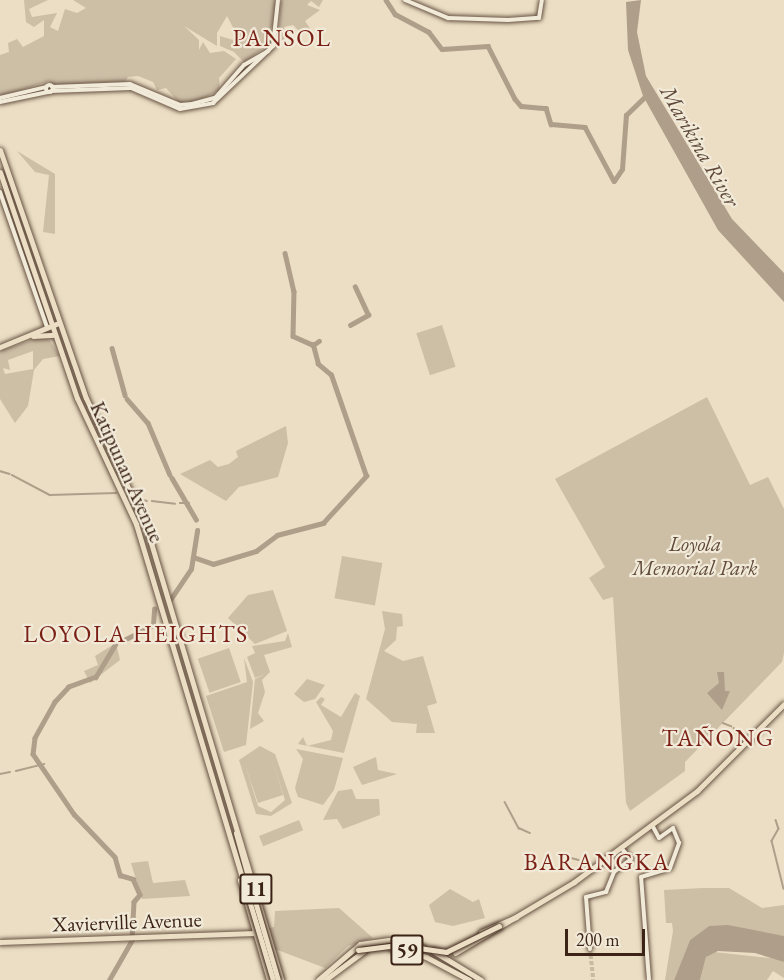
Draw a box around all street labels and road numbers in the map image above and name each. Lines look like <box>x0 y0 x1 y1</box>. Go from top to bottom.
street label: Katipunan Avenue <box>85 398 169 546</box>
road number: 11 <box>238 872 274 906</box>
street label: Xavierville Avenue <box>52 907 202 937</box>
road number: 59 <box>389 933 425 967</box>

